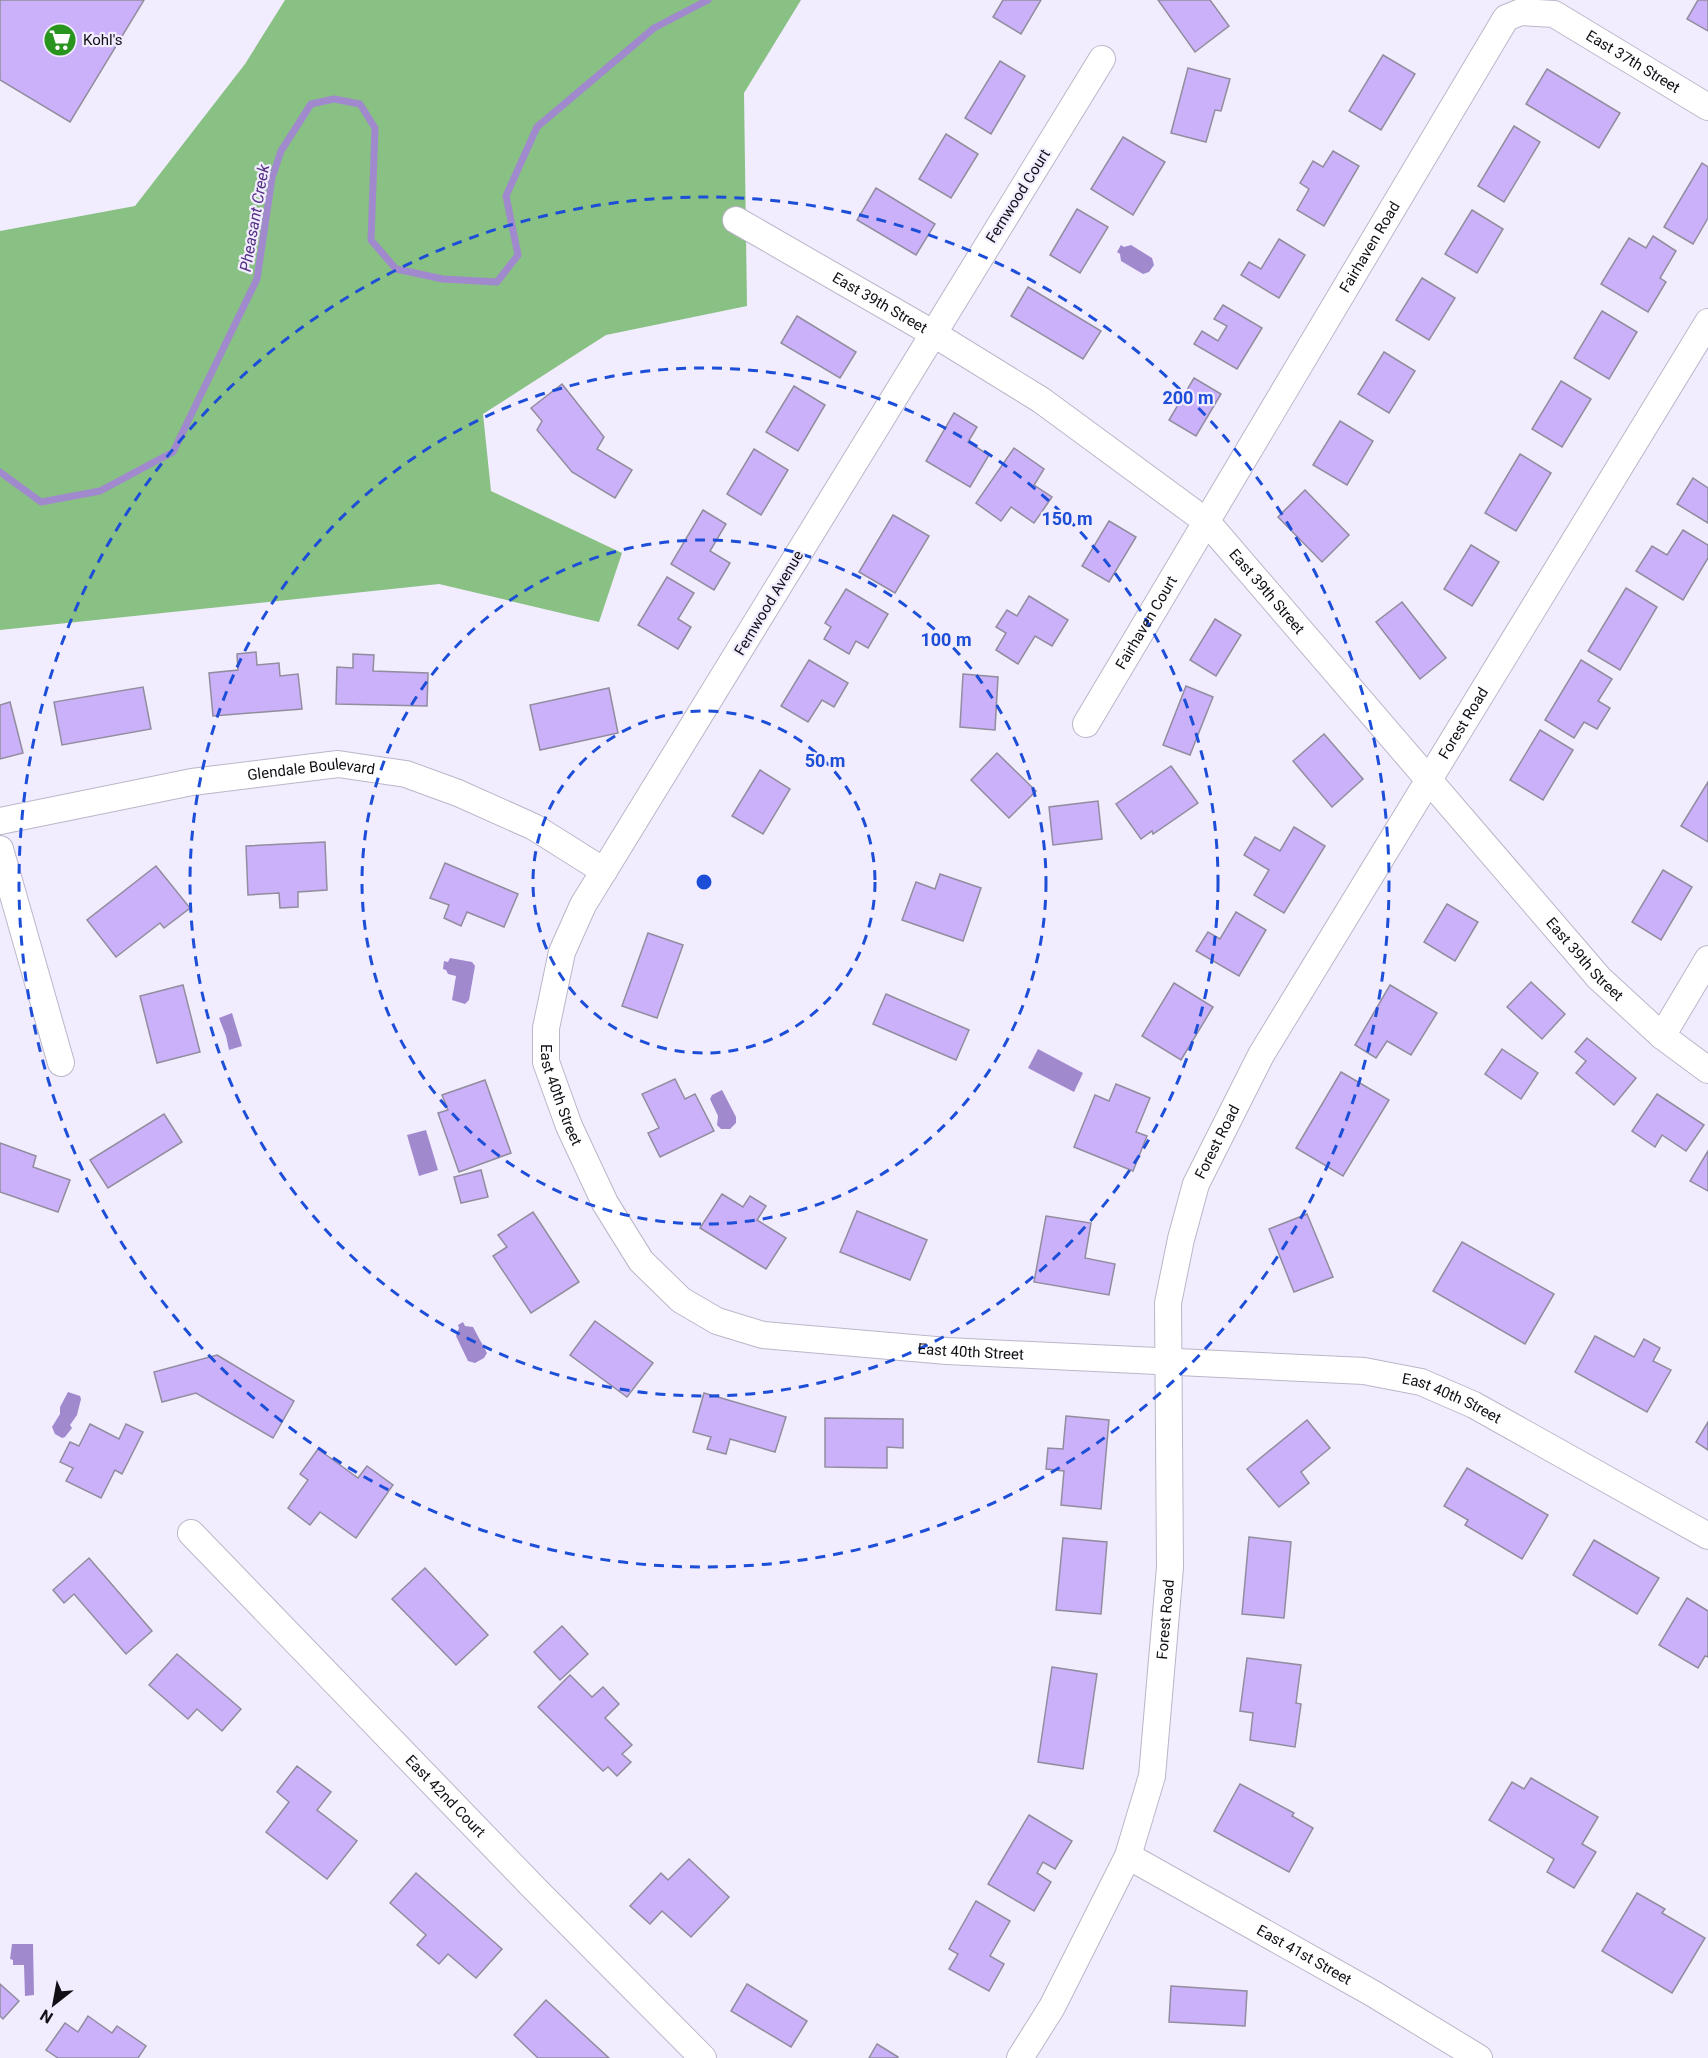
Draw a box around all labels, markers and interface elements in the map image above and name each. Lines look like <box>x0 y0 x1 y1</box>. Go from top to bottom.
supermarket icon: Kohl's <box>42 22 78 58</box>
street label: East 37th Street <box>1583 26 1683 97</box>
place label: Kohl's <box>83 31 122 49</box>
street label: Fernwood Court <box>982 146 1054 246</box>
water label: Pheasant Creek <box>236 162 273 273</box>
street label: Fairhaven Road <box>1336 198 1404 296</box>
street label: East 39th Street <box>829 268 931 337</box>
text: 200 m <box>1162 387 1214 408</box>
text: 150 m <box>1041 508 1093 529</box>
street label: East 39th Street <box>1225 545 1308 638</box>
street label: Fernwood Avenue <box>731 547 807 659</box>
street label: Fairhaven Court <box>1112 573 1181 673</box>
text: 100 m <box>920 629 972 650</box>
street label: Forest Road <box>1435 684 1492 762</box>
text: 50 m <box>805 750 845 771</box>
street label: Glendale Boulevard <box>246 755 376 784</box>
centre of rings <box>694 872 714 892</box>
street label: East 39th Street <box>1542 914 1627 1005</box>
street label: East 40th Street <box>537 1044 586 1149</box>
street label: Forest Road <box>1191 1102 1243 1182</box>
street label: East 40th Street <box>917 1339 1024 1364</box>
street label: East 40th Street <box>1401 1370 1504 1427</box>
street label: Forest Road <box>1153 1578 1178 1660</box>
street label: East 42nd Court <box>402 1751 489 1841</box>
street label: East 41st Street <box>1254 1921 1355 1989</box>
north arrow <box>24 1974 84 2034</box>
text: N <box>37 2005 56 2027</box>

